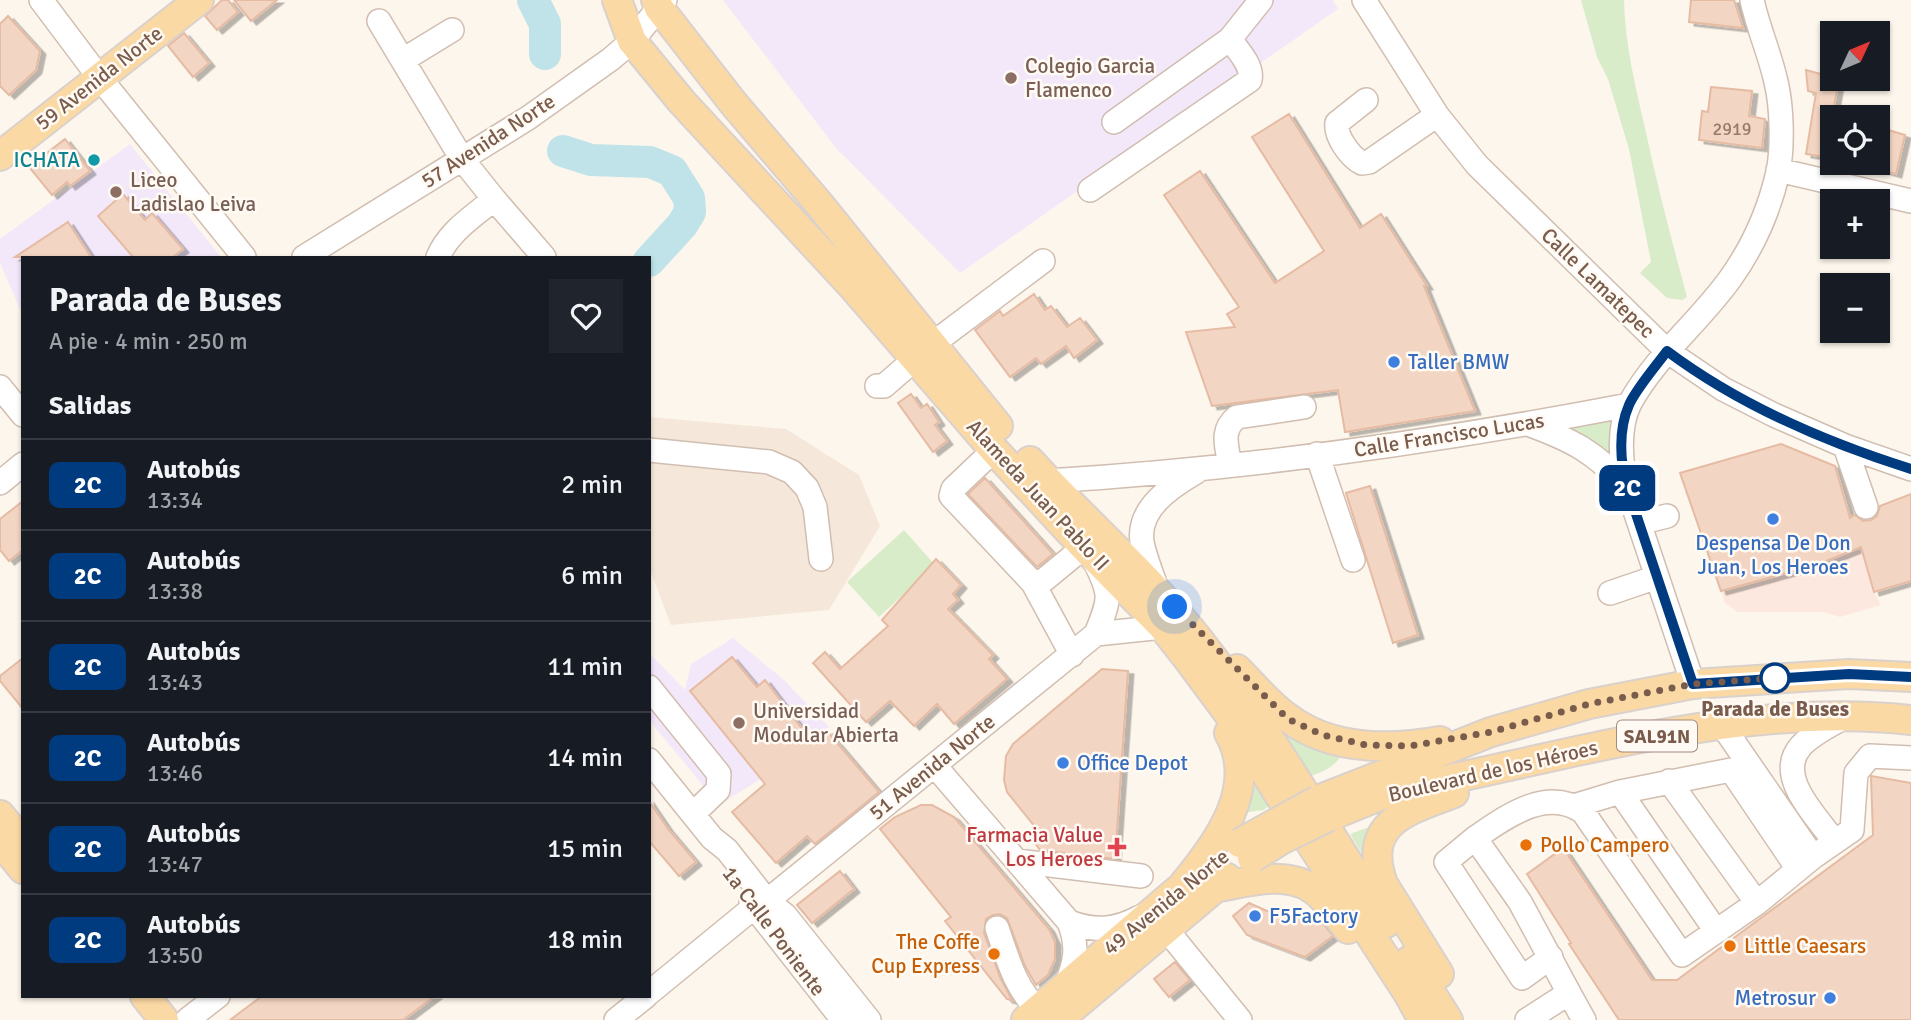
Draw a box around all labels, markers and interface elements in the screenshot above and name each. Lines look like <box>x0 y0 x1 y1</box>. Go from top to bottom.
street label: 59 Avenida Norte <box>30 20 168 136</box>
north arrow <box>1820 21 1890 91</box>
map controls <box>1820 21 1890 343</box>
place label: Colegio Garcia Flamenco <box>1025 53 1155 103</box>
marker: Colegio Garcia Flamenco <box>1003 70 1019 86</box>
street label: 57 Avenida Norte <box>416 88 560 194</box>
button: locate <box>1820 105 1890 175</box>
house number: 2919 <box>1713 118 1751 140</box>
place label: ICHATA <box>14 147 80 173</box>
marker: ICHATA <box>86 152 102 168</box>
place label: Liceo Ladislao Leiva <box>130 167 256 217</box>
marker: Liceo Ladislao Leiva <box>108 184 124 200</box>
button: + <box>1820 189 1890 259</box>
street label: Calle Lamatepec <box>1536 222 1660 344</box>
button: − <box>1820 273 1890 343</box>
button: heart <box>549 279 623 353</box>
text: Parada de Buses <box>49 280 282 321</box>
text: A pie · 4 min · 250 m <box>49 327 248 356</box>
place label: Taller BMW <box>1408 349 1510 375</box>
marker: Taller BMW <box>1386 354 1402 370</box>
text: Salidas <box>49 390 131 422</box>
street label: Calle Francisco Lucas <box>1352 407 1546 463</box>
street label: Alameda Juan Pablo II <box>961 414 1115 576</box>
text: Autobús <box>147 454 240 486</box>
line badge: 2C <box>1596 465 1658 511</box>
text: 2 min <box>561 469 623 501</box>
text: 2C <box>74 470 101 500</box>
text: 2C <box>1613 473 1641 503</box>
text: 13:34 <box>147 486 203 515</box>
marker: Despensa De Don Juan, Los Heroes <box>1765 511 1781 527</box>
place label: Despensa De Don Juan, Los Heroes <box>1695 530 1851 580</box>
text: Autobús <box>147 545 240 577</box>
text: 6 min <box>561 560 623 592</box>
text: 2C <box>74 561 101 591</box>
text: 13:38 <box>147 577 203 606</box>
your location <box>1157 589 1192 624</box>
text: Autobús <box>147 636 240 668</box>
text: 11 min <box>547 651 623 683</box>
text: 2C <box>74 652 101 682</box>
marker: Parada de Buses <box>1760 663 1790 693</box>
text: 13:43 <box>147 668 203 697</box>
place label: Parada de Buses <box>1701 696 1849 722</box>
place label: Universidad Modular Abierta <box>753 698 899 748</box>
street label: 51 Avenida Norte <box>864 708 1000 826</box>
marker: Universidad Modular Abierta <box>731 715 747 731</box>
road number: SAL91N <box>1617 720 1697 751</box>
text: Autobús <box>147 727 240 759</box>
street label: Boulevard de los Héroes <box>1386 734 1600 808</box>
text: 14 min <box>547 742 623 774</box>
text: 2C <box>74 743 101 773</box>
place label: Office Depot <box>1077 750 1188 776</box>
marker: Office Depot <box>1055 755 1071 771</box>
text: 13:46 <box>147 759 203 788</box>
text: Autobús <box>147 818 240 850</box>
place label: Farmacia Value Los Heroes <box>966 822 1103 872</box>
place label: Pollo Campero <box>1540 832 1670 858</box>
text: 15 min <box>547 833 623 865</box>
text: 2C <box>74 834 101 864</box>
marker: Pollo Campero <box>1518 837 1534 853</box>
marker: Farmacia Value Los Heroes <box>1109 839 1125 855</box>
street label: 49 Avenida Norte <box>1098 843 1234 961</box>
text: 13:47 <box>147 850 203 879</box>
street label: 1a Calle Poniente <box>717 861 831 1001</box>
place label: F5Factory <box>1269 903 1358 929</box>
marker: F5Factory <box>1247 908 1263 924</box>
text: Autobús <box>147 909 240 941</box>
text: 18 min <box>547 924 623 956</box>
text: 2C <box>74 925 101 955</box>
place label: The Coffe Cup Express <box>871 929 980 979</box>
place label: Little Caesars <box>1744 933 1866 959</box>
marker: Little Caesars <box>1722 938 1738 954</box>
text: 13:50 <box>147 941 203 970</box>
marker: The Coffe Cup Express <box>986 946 1002 962</box>
place label: Metrosur <box>1735 985 1816 1011</box>
marker: Metrosur <box>1822 990 1838 1006</box>

